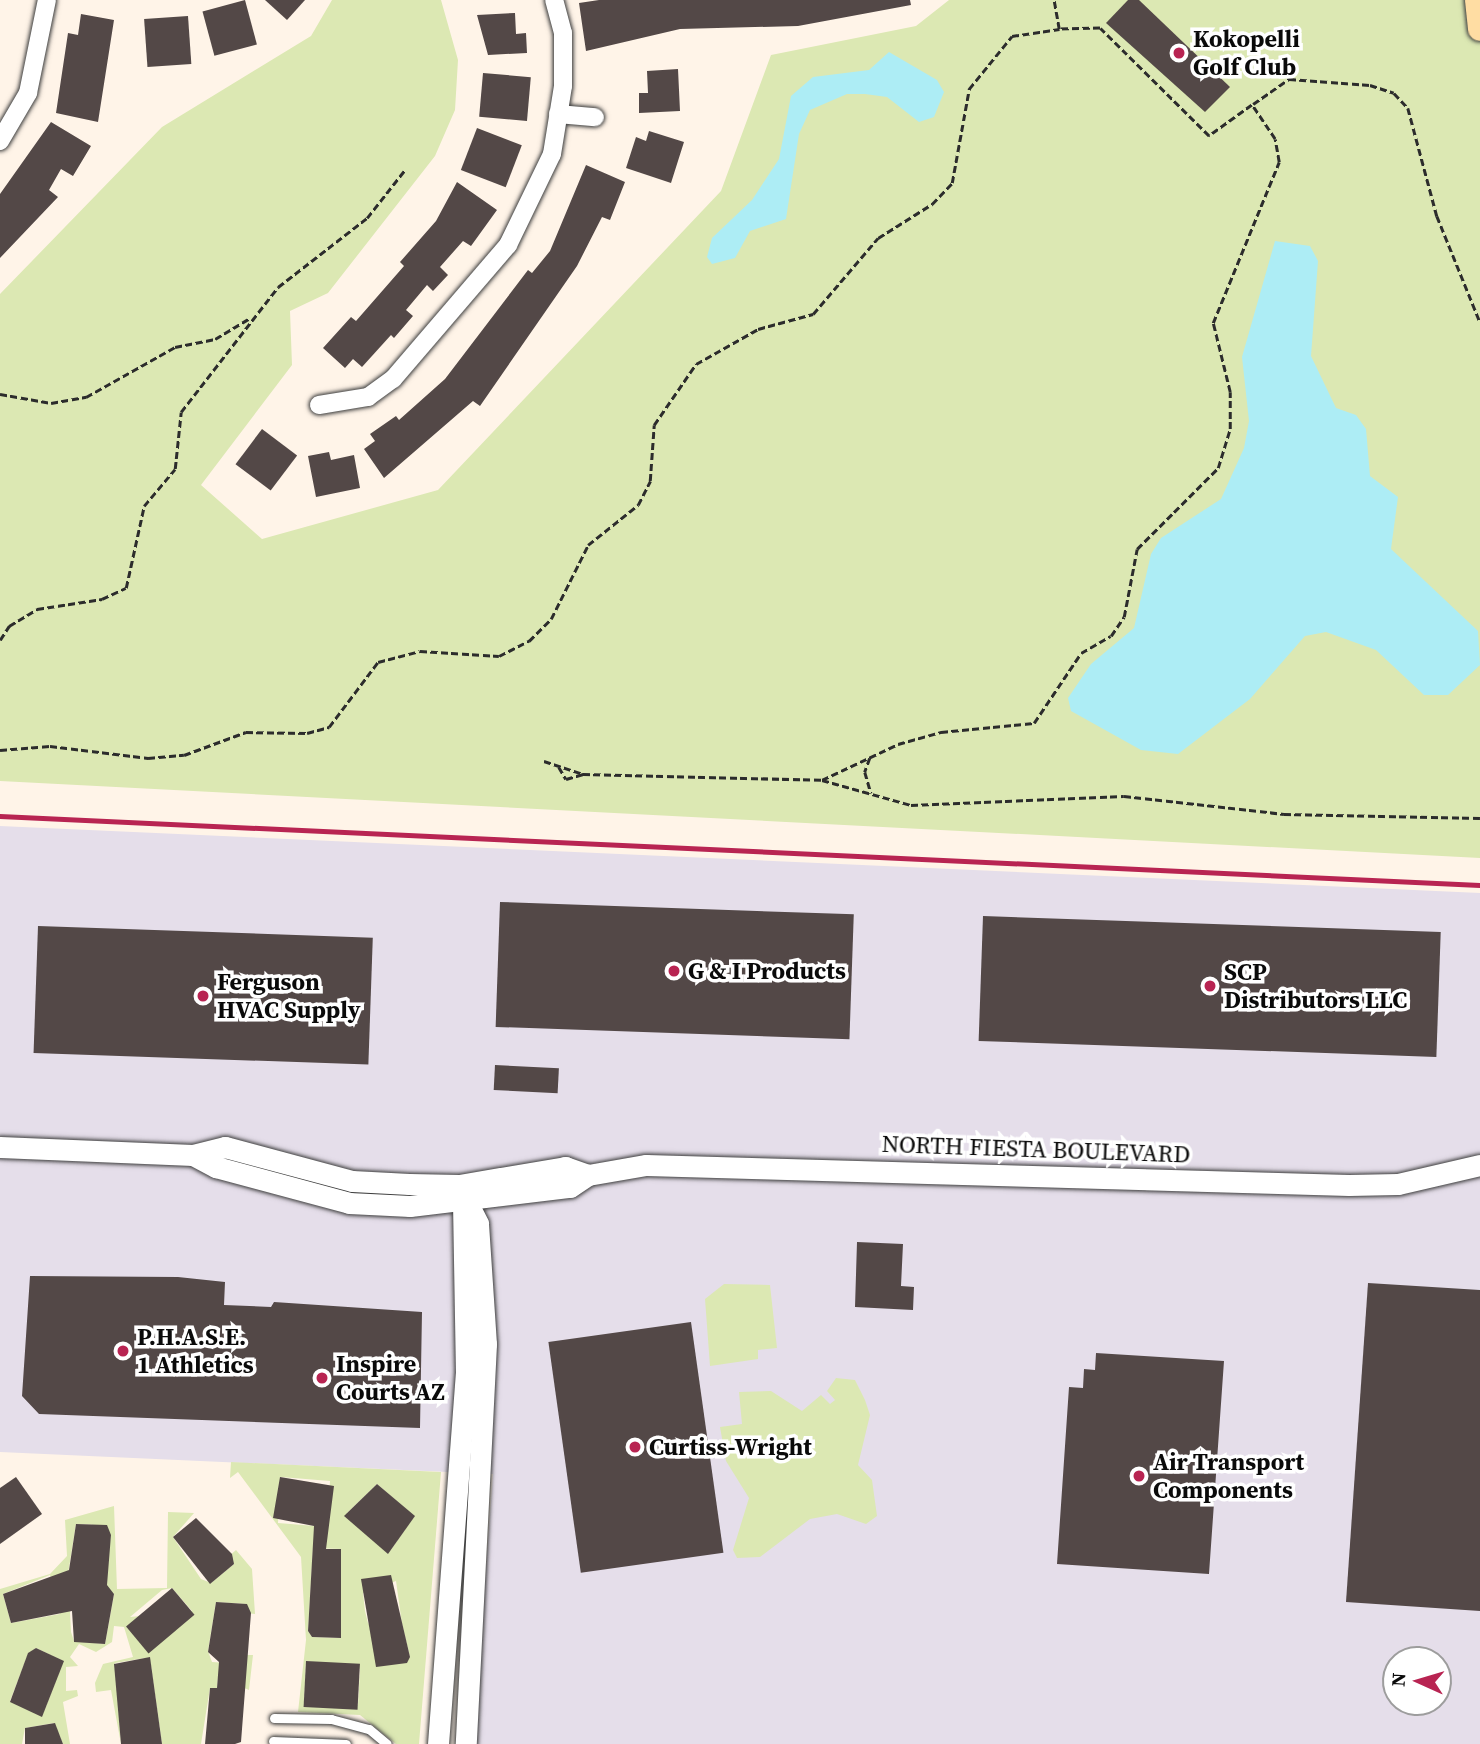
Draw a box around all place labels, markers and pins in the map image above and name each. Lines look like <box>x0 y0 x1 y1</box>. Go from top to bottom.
place label: Kokopelli Golf Club <box>1193 25 1300 81</box>
marker: Kokopelli Golf Club <box>1171 45 1187 61</box>
place label: G & I Products <box>688 957 846 985</box>
place label: SCP Distributors LLC <box>1224 958 1407 1014</box>
marker: G & I Products <box>666 963 682 979</box>
place label: Ferguson HVAC Supply <box>217 968 360 1024</box>
marker: SCP Distributors LLC <box>1202 978 1218 994</box>
marker: Ferguson HVAC Supply <box>195 988 211 1004</box>
place label: P.H.A.S.E. 1 Athletics <box>137 1323 254 1379</box>
marker: P.H.A.S.E. 1 Athletics <box>115 1343 131 1359</box>
place label: Inspire Courts AZ <box>336 1350 445 1406</box>
marker: Inspire Courts AZ <box>314 1370 330 1386</box>
place label: Curtiss-Wright <box>649 1433 812 1461</box>
marker: Curtiss-Wright <box>627 1439 643 1455</box>
place label: Air Transport Components <box>1153 1448 1304 1504</box>
marker: Air Transport Components <box>1131 1468 1147 1484</box>

